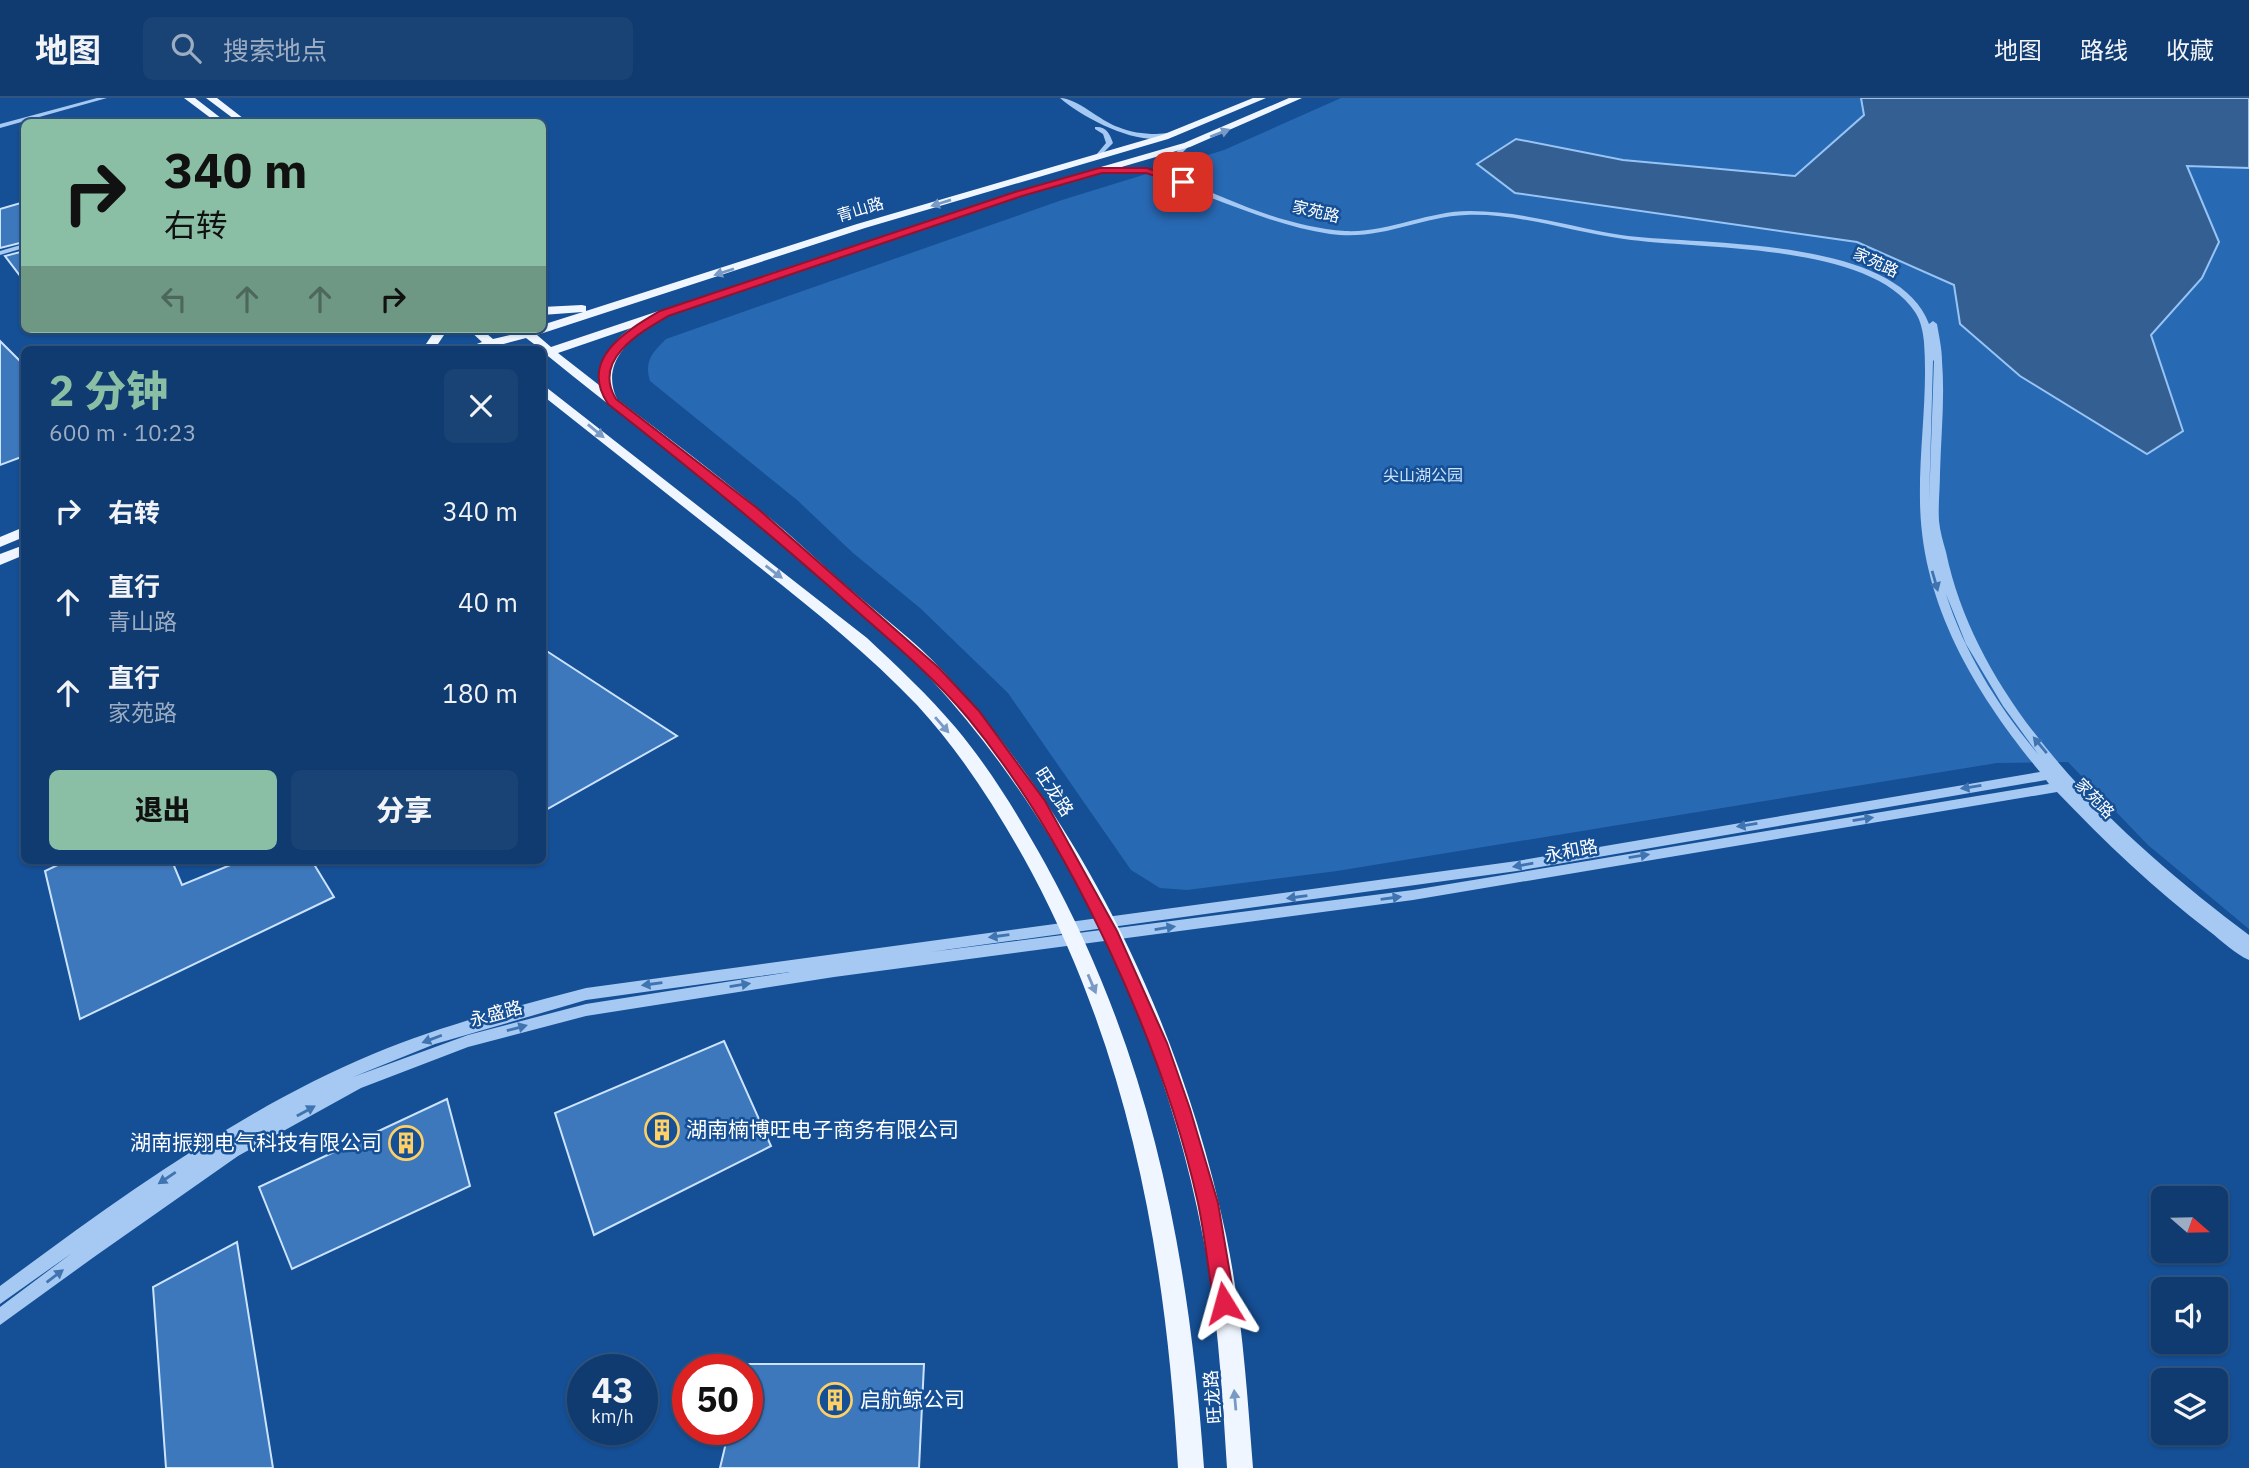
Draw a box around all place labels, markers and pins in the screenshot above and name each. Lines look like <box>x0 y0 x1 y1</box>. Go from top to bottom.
pin <box>1153 152 1213 212</box>
building icon: 湖南楠博旺电子商务有限公司 <box>643 1111 681 1149</box>
place label: 湖南楠博旺电子商务有限公司 <box>686 1115 959 1143</box>
building icon: 湖南振翔电气科技有限公司 <box>387 1124 425 1162</box>
place label: 湖南振翔电气科技有限公司 <box>130 1128 382 1156</box>
building icon: 启航鲸公司 <box>816 1381 854 1419</box>
place label: 启航鲸公司 <box>860 1385 965 1413</box>

